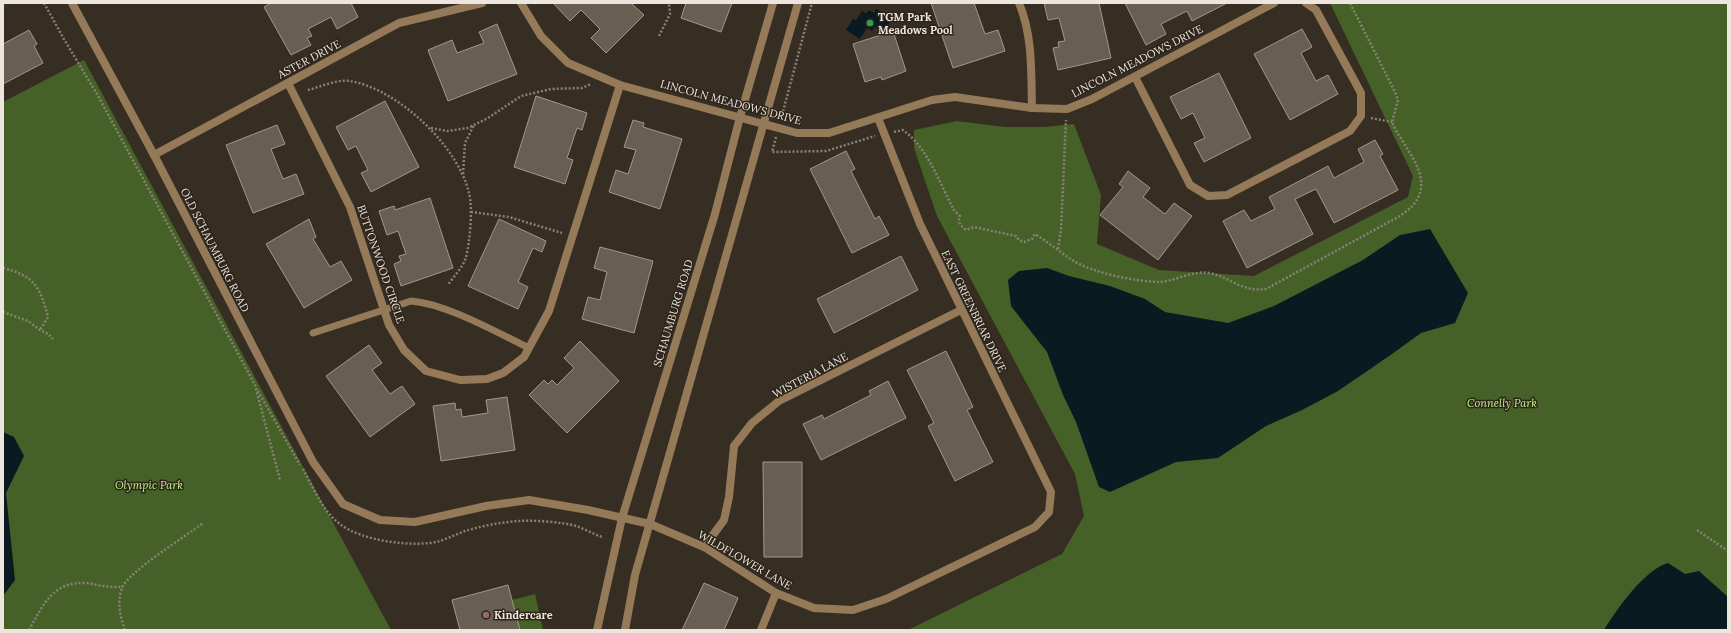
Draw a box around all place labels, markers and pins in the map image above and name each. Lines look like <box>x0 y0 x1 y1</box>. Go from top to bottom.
place label: TGM Park Meadows Pool <box>878 10 953 37</box>
marker: TGM Park Meadows Pool <box>865 18 875 28</box>
place label: Kindercare <box>494 608 553 622</box>
marker: Kindercare <box>481 610 491 620</box>

